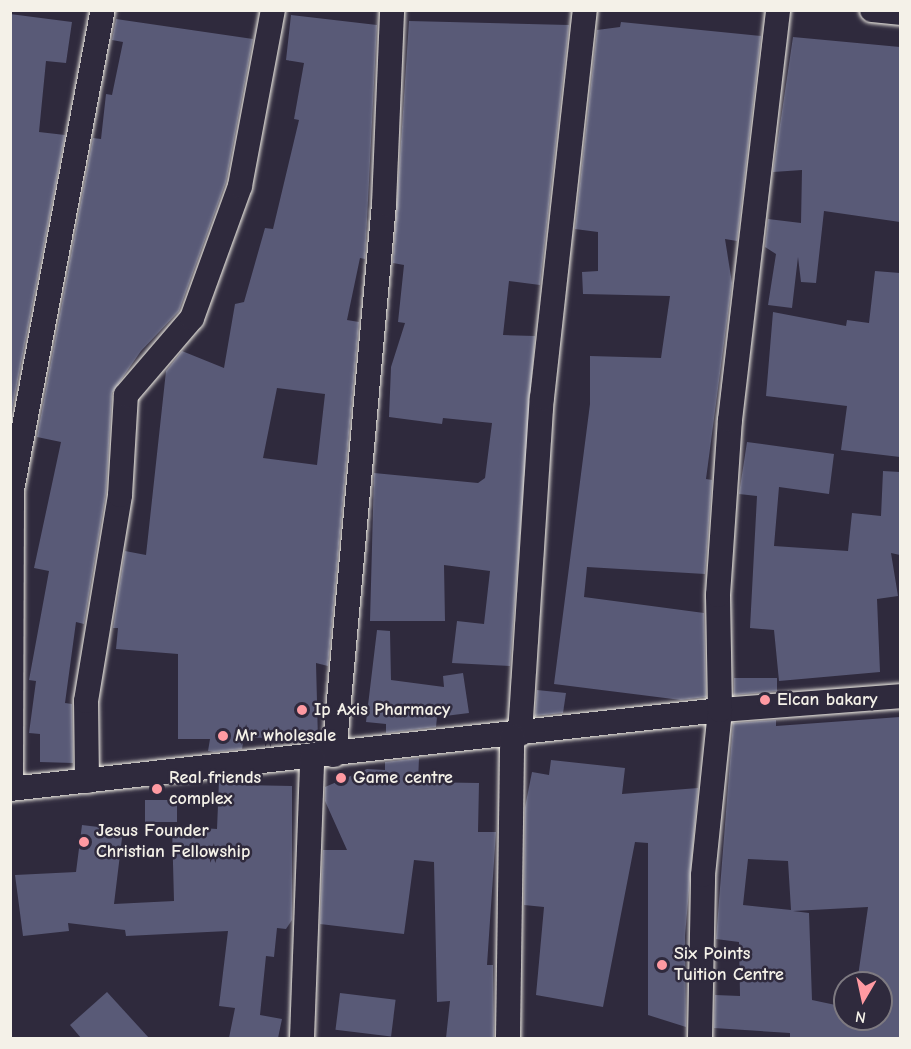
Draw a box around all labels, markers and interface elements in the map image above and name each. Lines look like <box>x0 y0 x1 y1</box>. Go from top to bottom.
place label: Elcan bakary <box>777 689 877 711</box>
marker: Elcan bakary <box>758 693 772 707</box>
place label: Ip Axis Pharmacy <box>314 699 450 721</box>
marker: Ip Axis Pharmacy <box>295 703 309 717</box>
place label: Mr wholesale <box>235 725 336 747</box>
marker: Mr wholesale <box>216 729 230 743</box>
place label: Game centre <box>353 767 453 789</box>
place label: Real friends complex <box>169 768 261 810</box>
marker: Game centre <box>334 771 348 785</box>
marker: Real friends complex <box>150 782 164 796</box>
place label: Jesus Founder Christian Fellowship <box>96 821 250 864</box>
marker: Jesus Founder Christian Fellowship <box>77 835 91 849</box>
place label: Six Points Tuition Centre <box>674 944 784 986</box>
marker: Six Points Tuition Centre <box>655 958 669 972</box>
north arrow <box>833 971 893 1031</box>
text: N <box>854 1007 867 1027</box>

